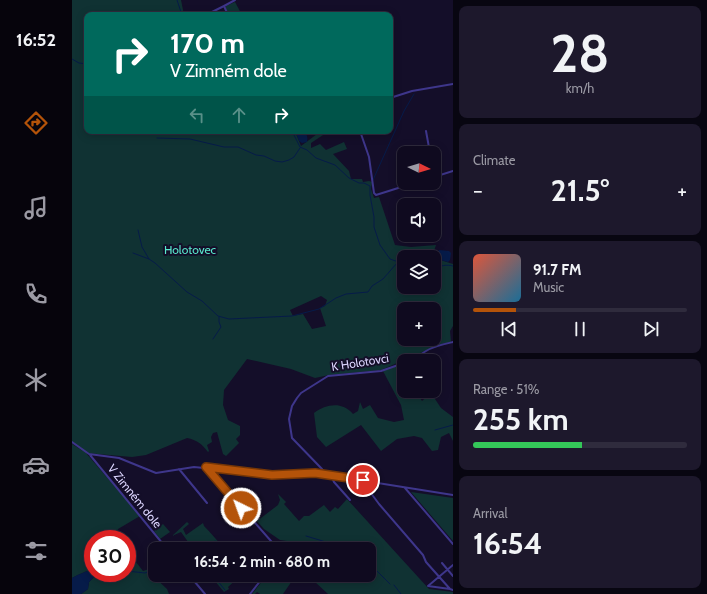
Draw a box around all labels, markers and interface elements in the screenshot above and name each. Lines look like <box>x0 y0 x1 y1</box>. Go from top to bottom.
text: 28 <box>551 22 609 85</box>
text: 170 m <box>170 26 245 60</box>
icon: right <box>104 28 156 80</box>
text: 16:52 <box>16 29 56 51</box>
text: V Zimném dole <box>170 60 287 82</box>
text: km/h <box>566 80 594 96</box>
icon: left <box>186 104 208 126</box>
icon: ahead <box>228 104 250 126</box>
icon: right <box>270 104 292 126</box>
icon: directions <box>22 109 50 137</box>
north arrow <box>397 146 441 190</box>
map controls <box>397 146 441 398</box>
text: Climate <box>473 152 515 168</box>
text: 21.5° <box>551 172 609 209</box>
text: − <box>473 177 483 204</box>
text: + <box>677 177 687 204</box>
icon: music <box>22 194 50 222</box>
button: sound <box>397 198 441 242</box>
park label: Holotovec <box>164 242 217 257</box>
button: layers <box>397 250 441 294</box>
text: 91.7 FM <box>533 261 581 279</box>
text: Music <box>533 279 564 295</box>
icon: phone <box>22 280 50 308</box>
button: + <box>397 302 441 346</box>
icon: previous <box>498 318 520 340</box>
icon: pause <box>569 318 591 340</box>
icon: next <box>640 318 662 340</box>
street label: K Holotovci <box>330 350 390 374</box>
button: − <box>397 354 441 398</box>
icon: climate <box>22 366 50 394</box>
text: Range · 51% <box>473 381 539 397</box>
text: 255 km <box>473 401 568 438</box>
icon: car <box>22 451 50 479</box>
street label: V Zimném dole <box>105 461 165 531</box>
pin <box>346 463 380 497</box>
icon: arrive <box>352 469 374 491</box>
position arrow <box>220 487 262 529</box>
text: Arrival <box>473 505 508 521</box>
text: 16:54 <box>473 525 542 562</box>
speed limit sign: 30 <box>84 530 136 582</box>
icon: filters <box>22 537 50 565</box>
text: 16:54 · 2 min · 680 m <box>194 553 330 571</box>

